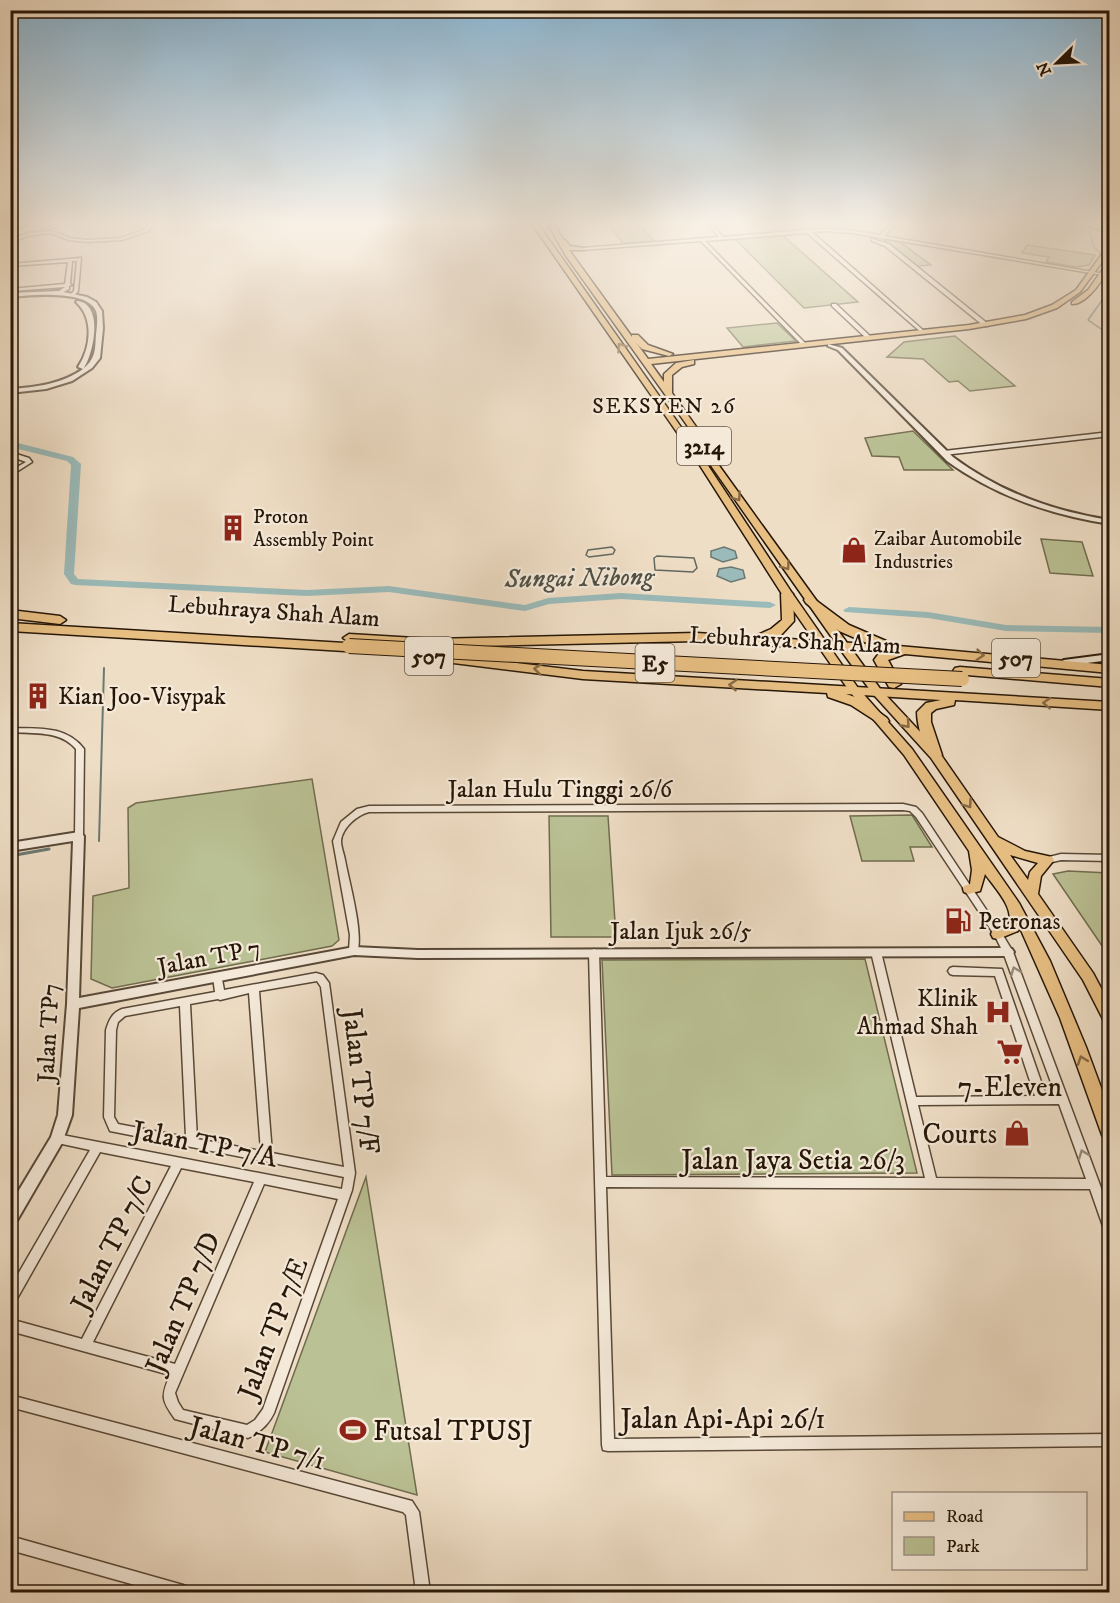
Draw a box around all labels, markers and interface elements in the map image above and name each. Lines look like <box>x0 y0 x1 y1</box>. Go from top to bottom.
north arrow <box>1027 33 1087 93</box>
text: N <box>1032 59 1056 79</box>
one-way arrow <box>617 342 628 353</box>
district label: SEKSYEN 26 <box>592 393 736 420</box>
road number: 3214 <box>677 427 731 465</box>
one-way arrow <box>730 490 741 501</box>
place label: Proton Assembly Point <box>253 505 374 553</box>
building icon: Proton Assembly Point <box>218 513 248 543</box>
place label: Zaibar Automobile Industries <box>874 527 1022 575</box>
shop icon: Zaibar Automobile Industries <box>839 535 869 565</box>
one-way arrow <box>779 560 790 571</box>
water label: Sungai Nibong <box>503 561 656 596</box>
street label: Lebuhraya Shah Alam <box>167 590 381 634</box>
street label: Lebuhraya Shah Alam <box>688 620 902 662</box>
road number: 507 <box>405 637 453 675</box>
road number: 507 <box>992 639 1040 677</box>
road number: E5 <box>636 644 674 682</box>
one-way arrow <box>975 648 984 661</box>
one-way arrow <box>534 663 543 676</box>
one-way arrow <box>728 679 737 692</box>
building icon: Kian Joo-Visypak <box>23 681 53 711</box>
place label: Kian Joo-Visypak <box>58 682 226 712</box>
one-way arrow <box>1043 697 1052 710</box>
one-way arrow <box>899 717 910 727</box>
street label: Jalan Hulu Tinggi 26/6 <box>446 775 674 805</box>
one-way arrow <box>961 797 972 808</box>
fuel station icon: Petronas <box>943 906 973 936</box>
place label: Petronas <box>978 907 1061 937</box>
street label: Jalan Ijuk 26/5 <box>608 917 752 947</box>
street label: Jalan TP 7 <box>153 933 263 983</box>
one-way arrow <box>1010 967 1022 978</box>
street label: Jalan TP7 <box>31 983 67 1085</box>
place label: Klinik Ahmad Shah <box>857 984 978 1042</box>
hospital icon: Klinik Ahmad Shah <box>983 997 1013 1027</box>
street label: Jalan TP 7/F <box>334 1004 387 1156</box>
supermarket icon: 7-Eleven <box>995 1037 1025 1067</box>
one-way arrow <box>1077 1055 1090 1066</box>
place label: 7-Eleven <box>958 1070 1063 1105</box>
street label: Jalan TP 7/A <box>126 1113 281 1176</box>
place label: Courts <box>923 1117 997 1152</box>
shop icon: Courts <box>1002 1118 1032 1148</box>
street label: Jalan Jaya Setia 26/3 <box>678 1143 905 1178</box>
one-way arrow <box>1077 1149 1090 1160</box>
street label: Jalan TP 7/C <box>62 1170 161 1320</box>
street label: Jalan TP 7/D <box>137 1227 229 1381</box>
street label: Jalan TP 7/E <box>229 1253 316 1407</box>
street label: Jalan Api-Api 26/1 <box>617 1402 826 1437</box>
street label: Jalan TP 7/1 <box>183 1408 329 1478</box>
place label: Futsal TPUSJ <box>373 1414 533 1449</box>
sports icon: Futsal TPUSJ <box>338 1415 368 1445</box>
legend <box>892 1492 1087 1570</box>
text: Road <box>946 1506 983 1528</box>
text: Park <box>946 1536 980 1558</box>

